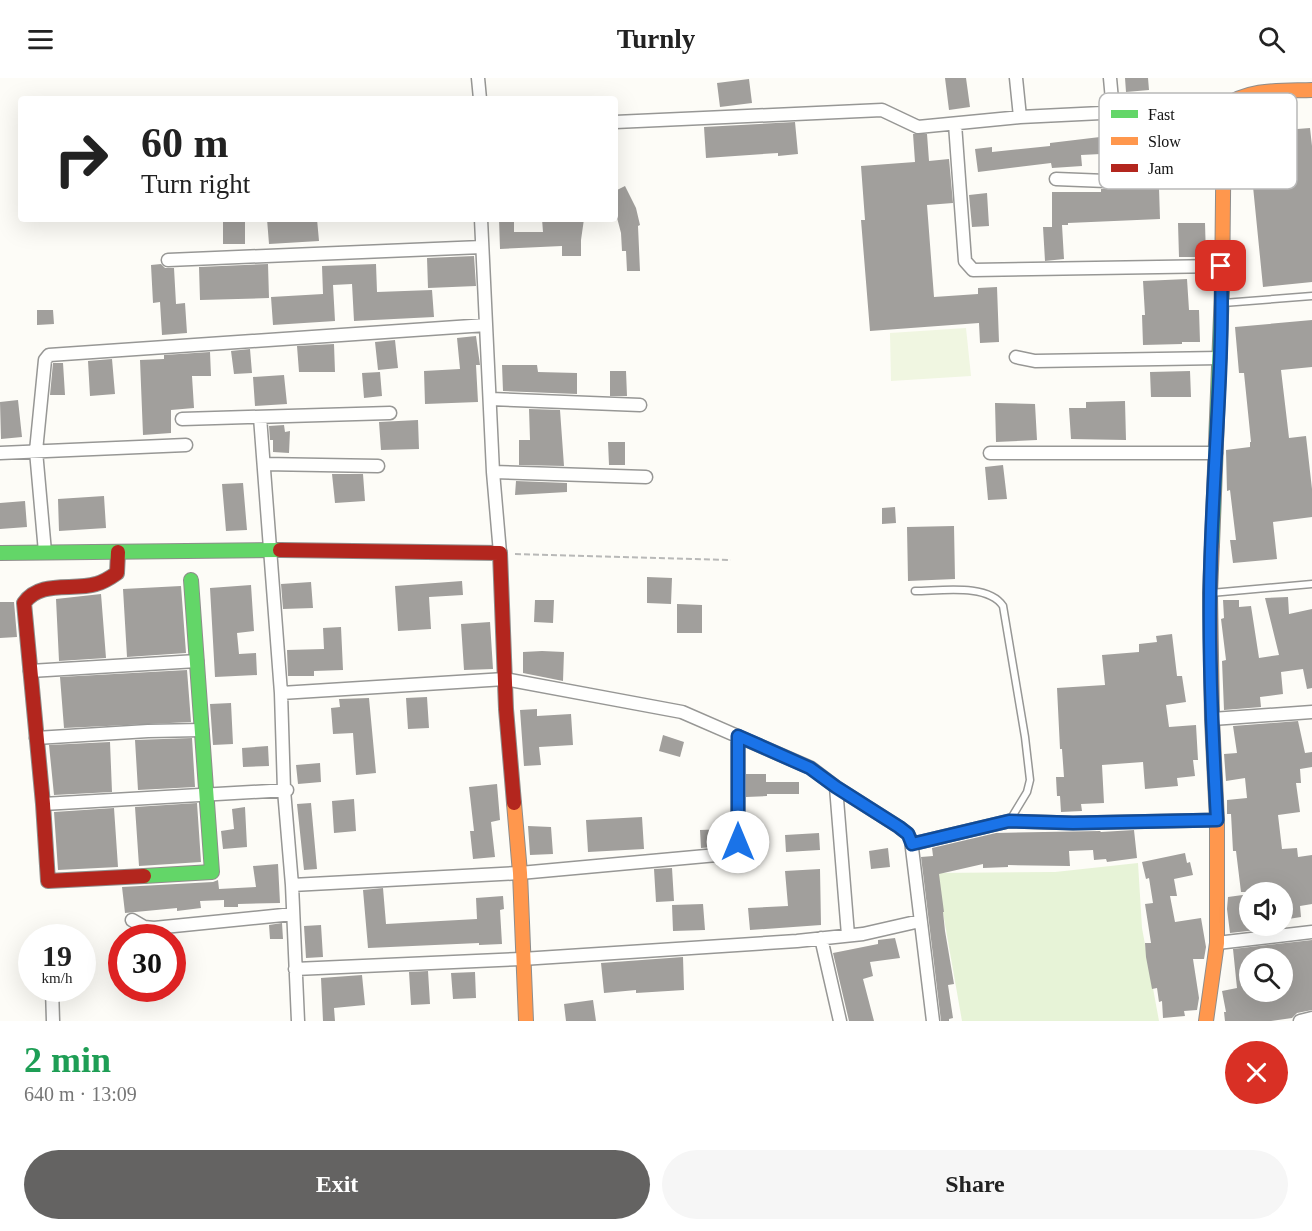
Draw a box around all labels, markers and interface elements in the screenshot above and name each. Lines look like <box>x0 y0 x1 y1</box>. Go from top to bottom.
icon: menu <box>24 23 57 56</box>
icon: search <box>1255 23 1288 56</box>
text: Turnly <box>617 24 695 54</box>
legend <box>1099 93 1297 189</box>
text: Fast <box>1148 106 1175 123</box>
icon: right <box>42 120 120 198</box>
text: 60 m <box>141 120 229 166</box>
text: Slow <box>1148 133 1181 150</box>
text: Jam <box>1148 160 1174 177</box>
text: Turn right <box>141 169 250 199</box>
pin <box>1195 240 1246 291</box>
icon: arrive <box>1204 249 1237 282</box>
position arrow <box>706 810 770 874</box>
map controls <box>1239 882 1293 1002</box>
button: sound <box>1239 882 1293 936</box>
speed limit sign: 30 <box>108 924 186 1002</box>
text: 19 <box>42 939 72 972</box>
button: search <box>1239 948 1293 1002</box>
text: km/h <box>42 970 72 986</box>
text: 2 min <box>24 1040 111 1080</box>
button: close <box>1225 1041 1288 1104</box>
text: 640 m · 13:09 <box>24 1083 137 1105</box>
button: Exit <box>24 1150 650 1219</box>
button: Share <box>662 1150 1288 1219</box>

